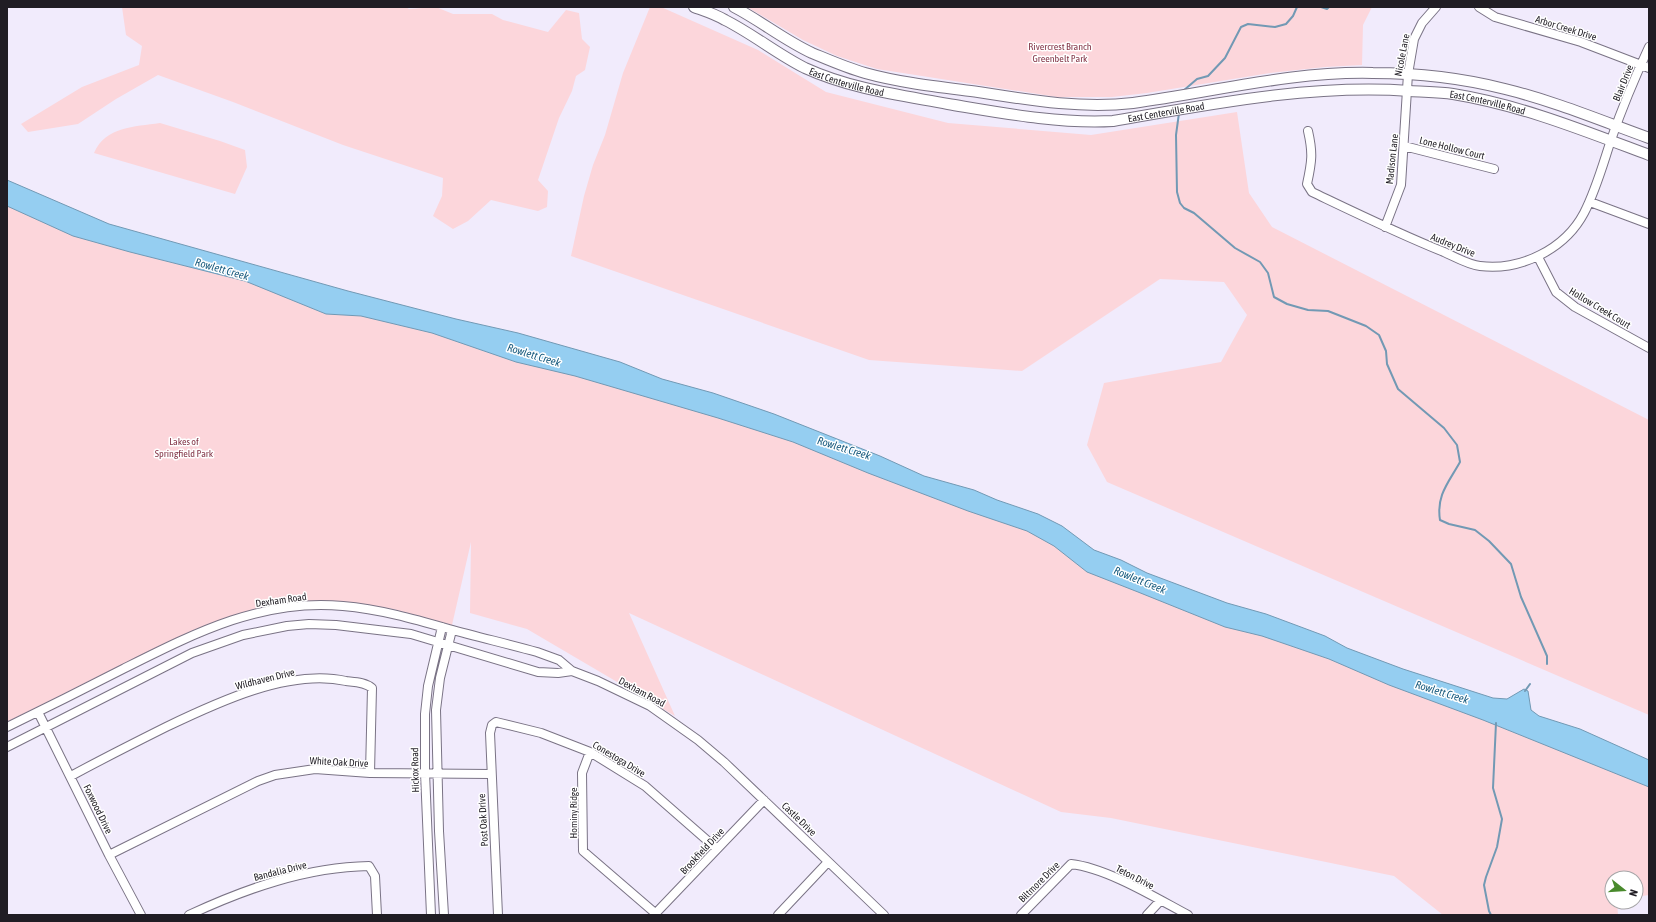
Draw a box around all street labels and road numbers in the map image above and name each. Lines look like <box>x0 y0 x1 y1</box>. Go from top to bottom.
street label: Arbor Creek Drive <box>1534 13 1598 43</box>
street label: Nicole Lane <box>1393 32 1412 77</box>
street label: Blair Drive <box>1611 63 1635 103</box>
street label: East Centerville Road <box>808 65 885 98</box>
street label: East Centerville Road <box>1449 88 1527 116</box>
street label: East Centerville Road <box>1127 100 1205 124</box>
street label: Madison Lane <box>1384 133 1400 185</box>
street label: Lone Hollow Court <box>1418 135 1486 161</box>
street label: Audrey Drive <box>1429 231 1477 259</box>
street label: Hollow Creek Court <box>1567 285 1633 331</box>
street label: Dexham Road <box>255 591 307 609</box>
street label: Wildhaven Drive <box>234 666 296 692</box>
street label: Dexham Road <box>617 675 667 709</box>
street label: Conestoga Drive <box>591 739 648 779</box>
street label: Hickox Road <box>409 747 421 793</box>
street label: White Oak Drive <box>309 755 369 769</box>
street label: Foxwood Drive <box>81 783 115 836</box>
street label: Hominy Ridge <box>568 787 579 839</box>
street label: Post Oak Drive <box>476 793 490 847</box>
street label: Castle Drive <box>780 800 819 838</box>
street label: Brookfield Drive <box>678 825 727 876</box>
street label: Bandalia Drive <box>252 859 308 883</box>
street label: Biltmore Drive <box>1016 859 1062 905</box>
street label: Teton Drive <box>1114 863 1156 892</box>

